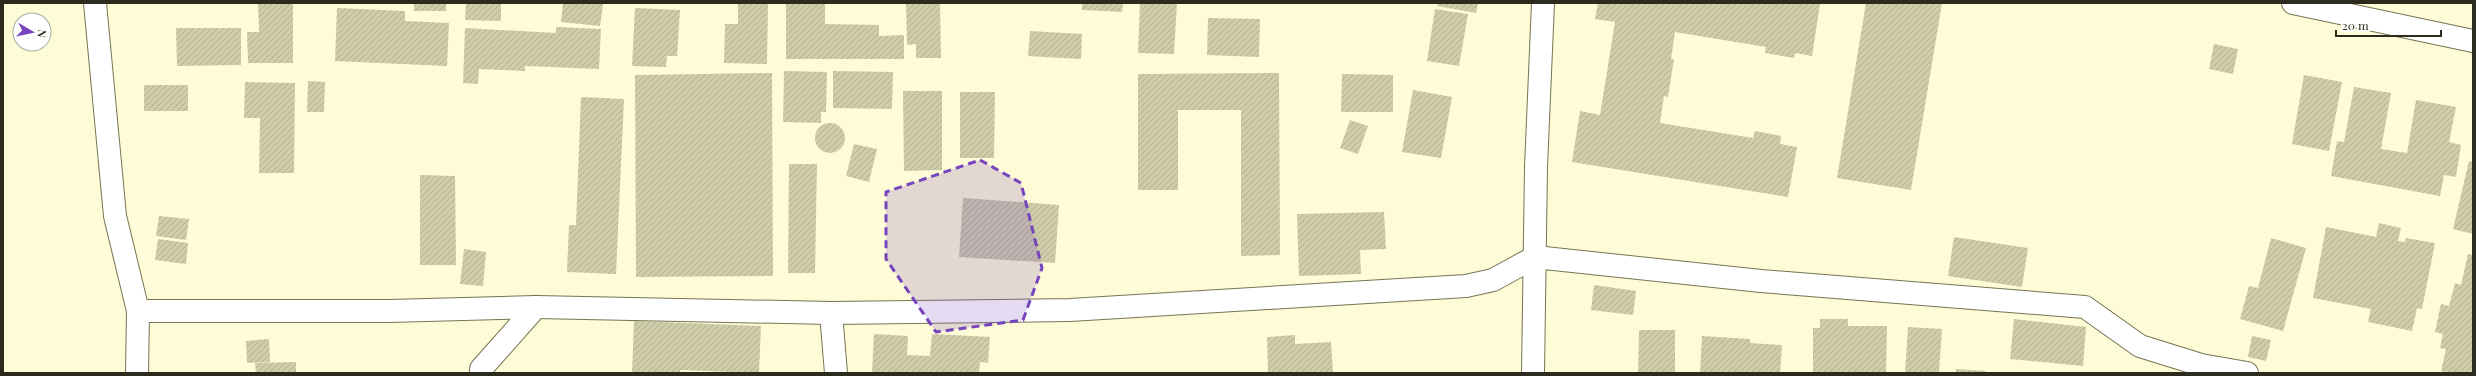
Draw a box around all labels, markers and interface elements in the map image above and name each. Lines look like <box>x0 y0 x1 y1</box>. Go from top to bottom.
north arrow <box>12 12 52 52</box>
scale bar <box>2336 12 2441 38</box>
text: 20 m <box>2342 17 2369 33</box>
text: N <box>34 29 50 39</box>

